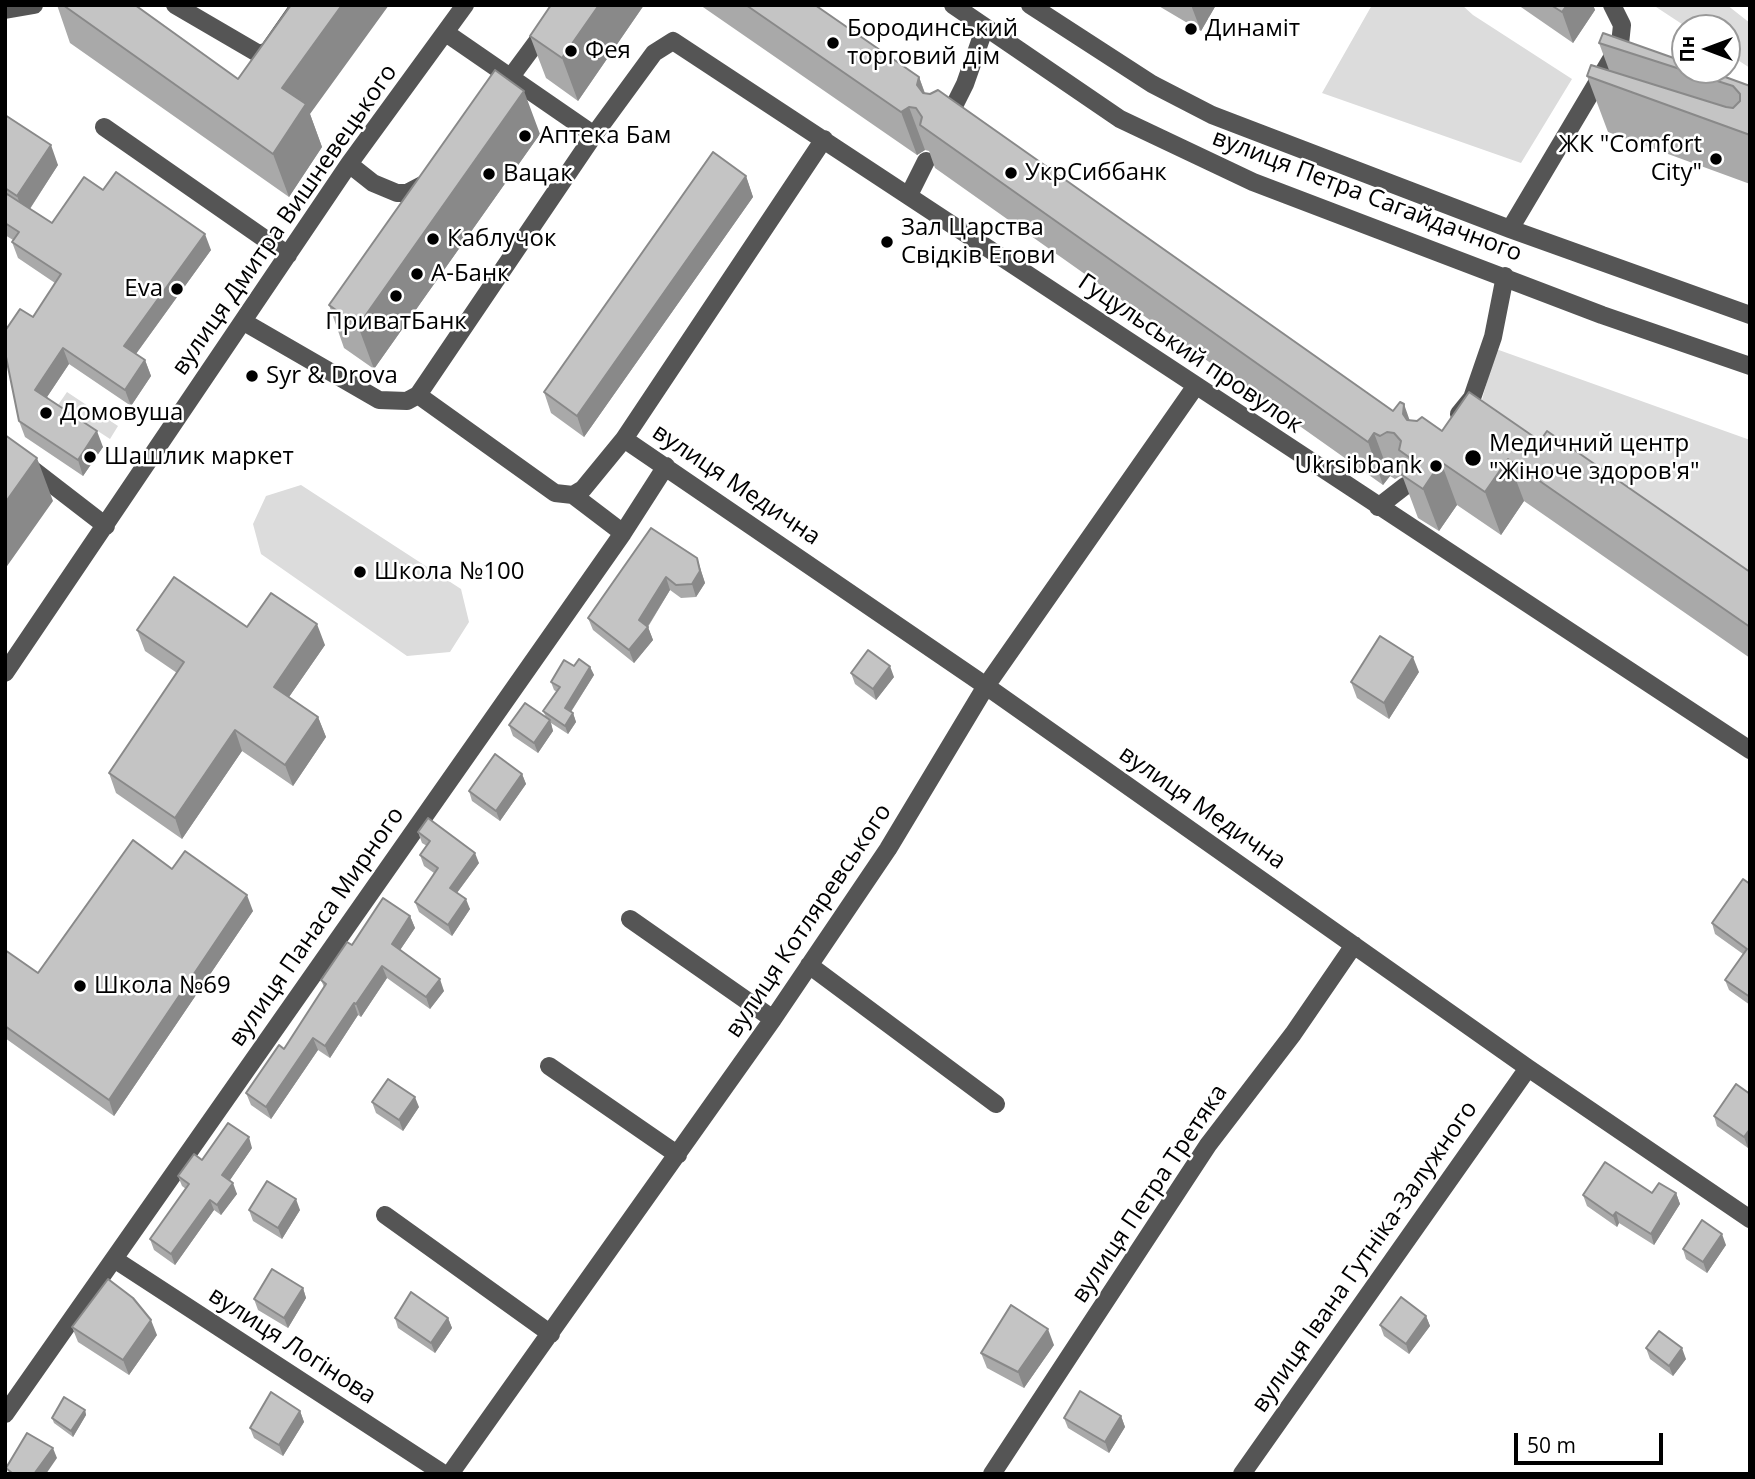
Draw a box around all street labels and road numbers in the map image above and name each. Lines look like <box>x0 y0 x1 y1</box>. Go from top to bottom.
street label: вулиця Дмитра Вишневецького <box>166 59 404 381</box>
street label: вулиця Петра Сагайдачного <box>1208 124 1526 268</box>
street label: Гуцульський провулок <box>1072 268 1308 440</box>
street label: вулиця Медична <box>646 418 826 552</box>
street label: вулиця Медична <box>1113 740 1291 876</box>
street label: вулиця Котляревського <box>720 799 898 1043</box>
street label: вулиця Панаса Мирного <box>223 802 411 1052</box>
street label: вулиця Петра Третяка <box>1066 1079 1234 1309</box>
street label: вулиця Івана Гутніка-Залужного <box>1246 1096 1484 1418</box>
street label: вулиця Логінова <box>203 1281 381 1411</box>

